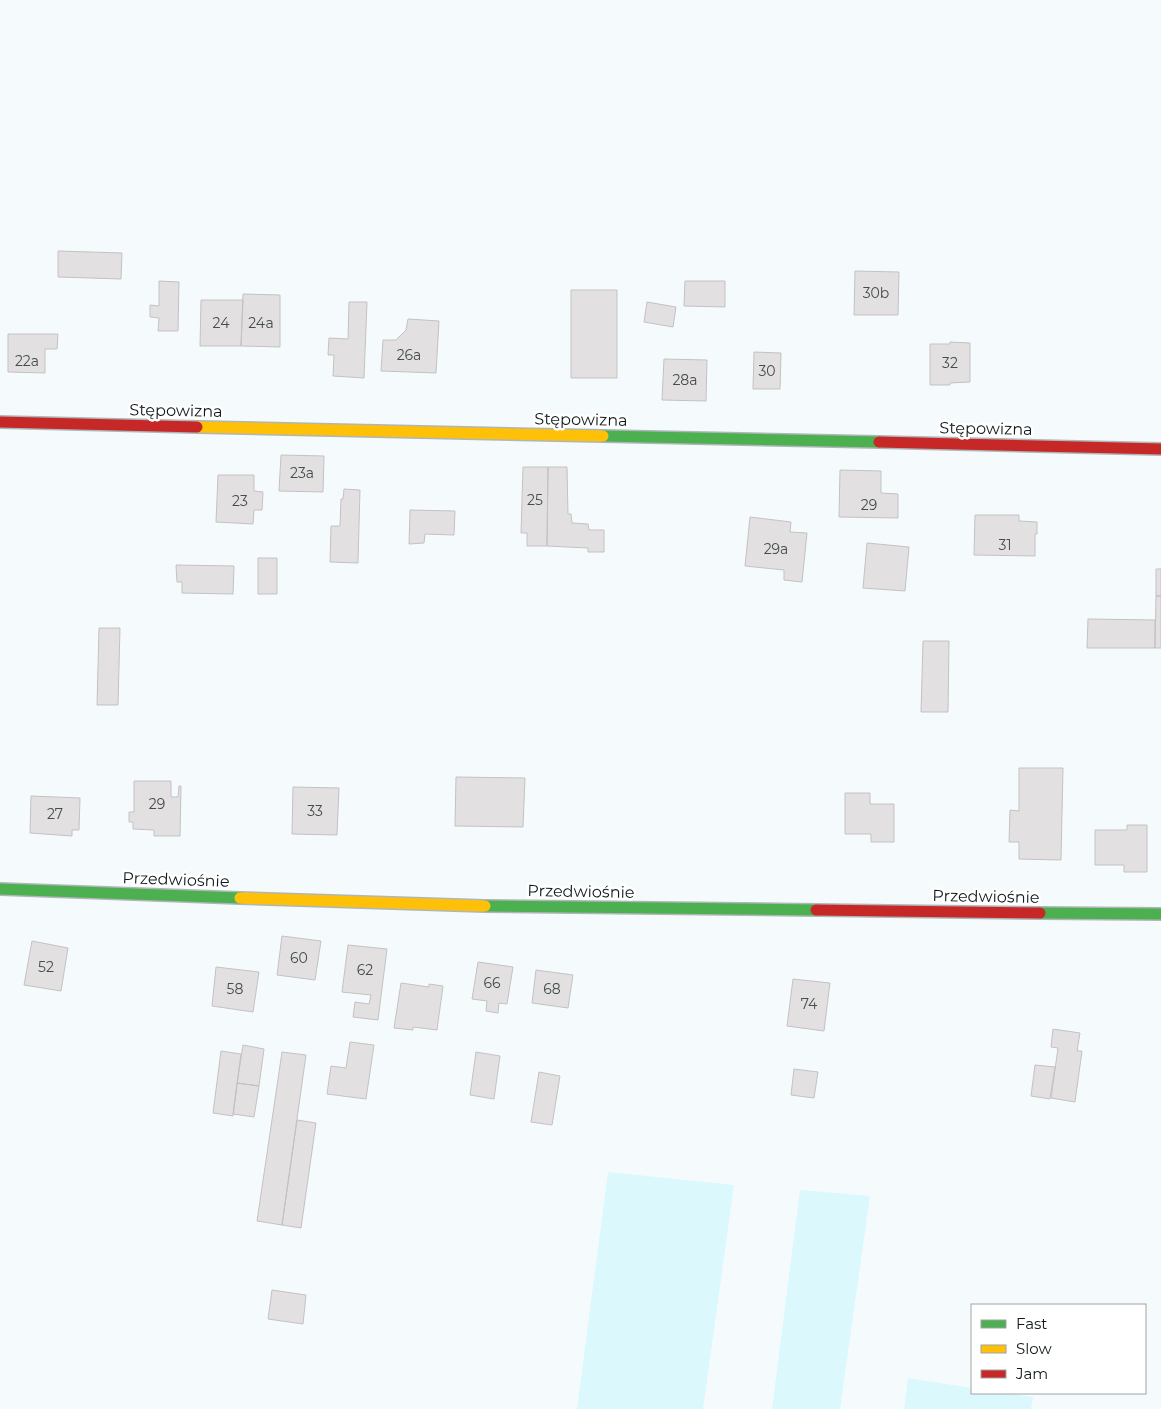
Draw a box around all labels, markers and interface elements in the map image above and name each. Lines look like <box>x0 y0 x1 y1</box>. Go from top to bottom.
house number: 30b <box>863 284 889 302</box>
house number: 24 <box>213 314 230 332</box>
house number: 24a <box>248 314 274 332</box>
house number: 26a <box>397 346 421 364</box>
house number: 22a <box>15 352 39 370</box>
house number: 32 <box>942 354 958 372</box>
house number: 30 <box>758 362 776 380</box>
house number: 28a <box>672 371 698 389</box>
street label: Stępowizna <box>129 400 223 421</box>
street label: Stępowizna <box>534 409 628 430</box>
street label: Stępowizna <box>939 418 1033 439</box>
house number: 23a <box>290 464 314 482</box>
house number: 25 <box>527 491 543 509</box>
house number: 23 <box>232 492 248 510</box>
house number: 29 <box>861 496 877 514</box>
house number: 31 <box>999 536 1011 554</box>
house number: 29a <box>764 540 788 558</box>
house number: 29 <box>149 795 165 813</box>
house number: 33 <box>307 802 323 820</box>
house number: 27 <box>47 805 63 823</box>
street label: Przedwiośnie <box>122 868 230 891</box>
street label: Przedwiośnie <box>527 881 635 902</box>
street label: Przedwiośnie <box>932 886 1040 907</box>
house number: 60 <box>290 949 308 967</box>
house number: 52 <box>38 958 54 976</box>
house number: 62 <box>357 961 373 979</box>
house number: 66 <box>483 974 501 992</box>
house number: 58 <box>227 980 243 998</box>
house number: 68 <box>543 980 561 998</box>
house number: 74 <box>801 995 818 1013</box>
legend <box>971 1304 1146 1394</box>
text: Fast <box>1016 1314 1047 1333</box>
text: Slow <box>1016 1339 1052 1358</box>
text: Jam <box>1015 1364 1048 1383</box>

